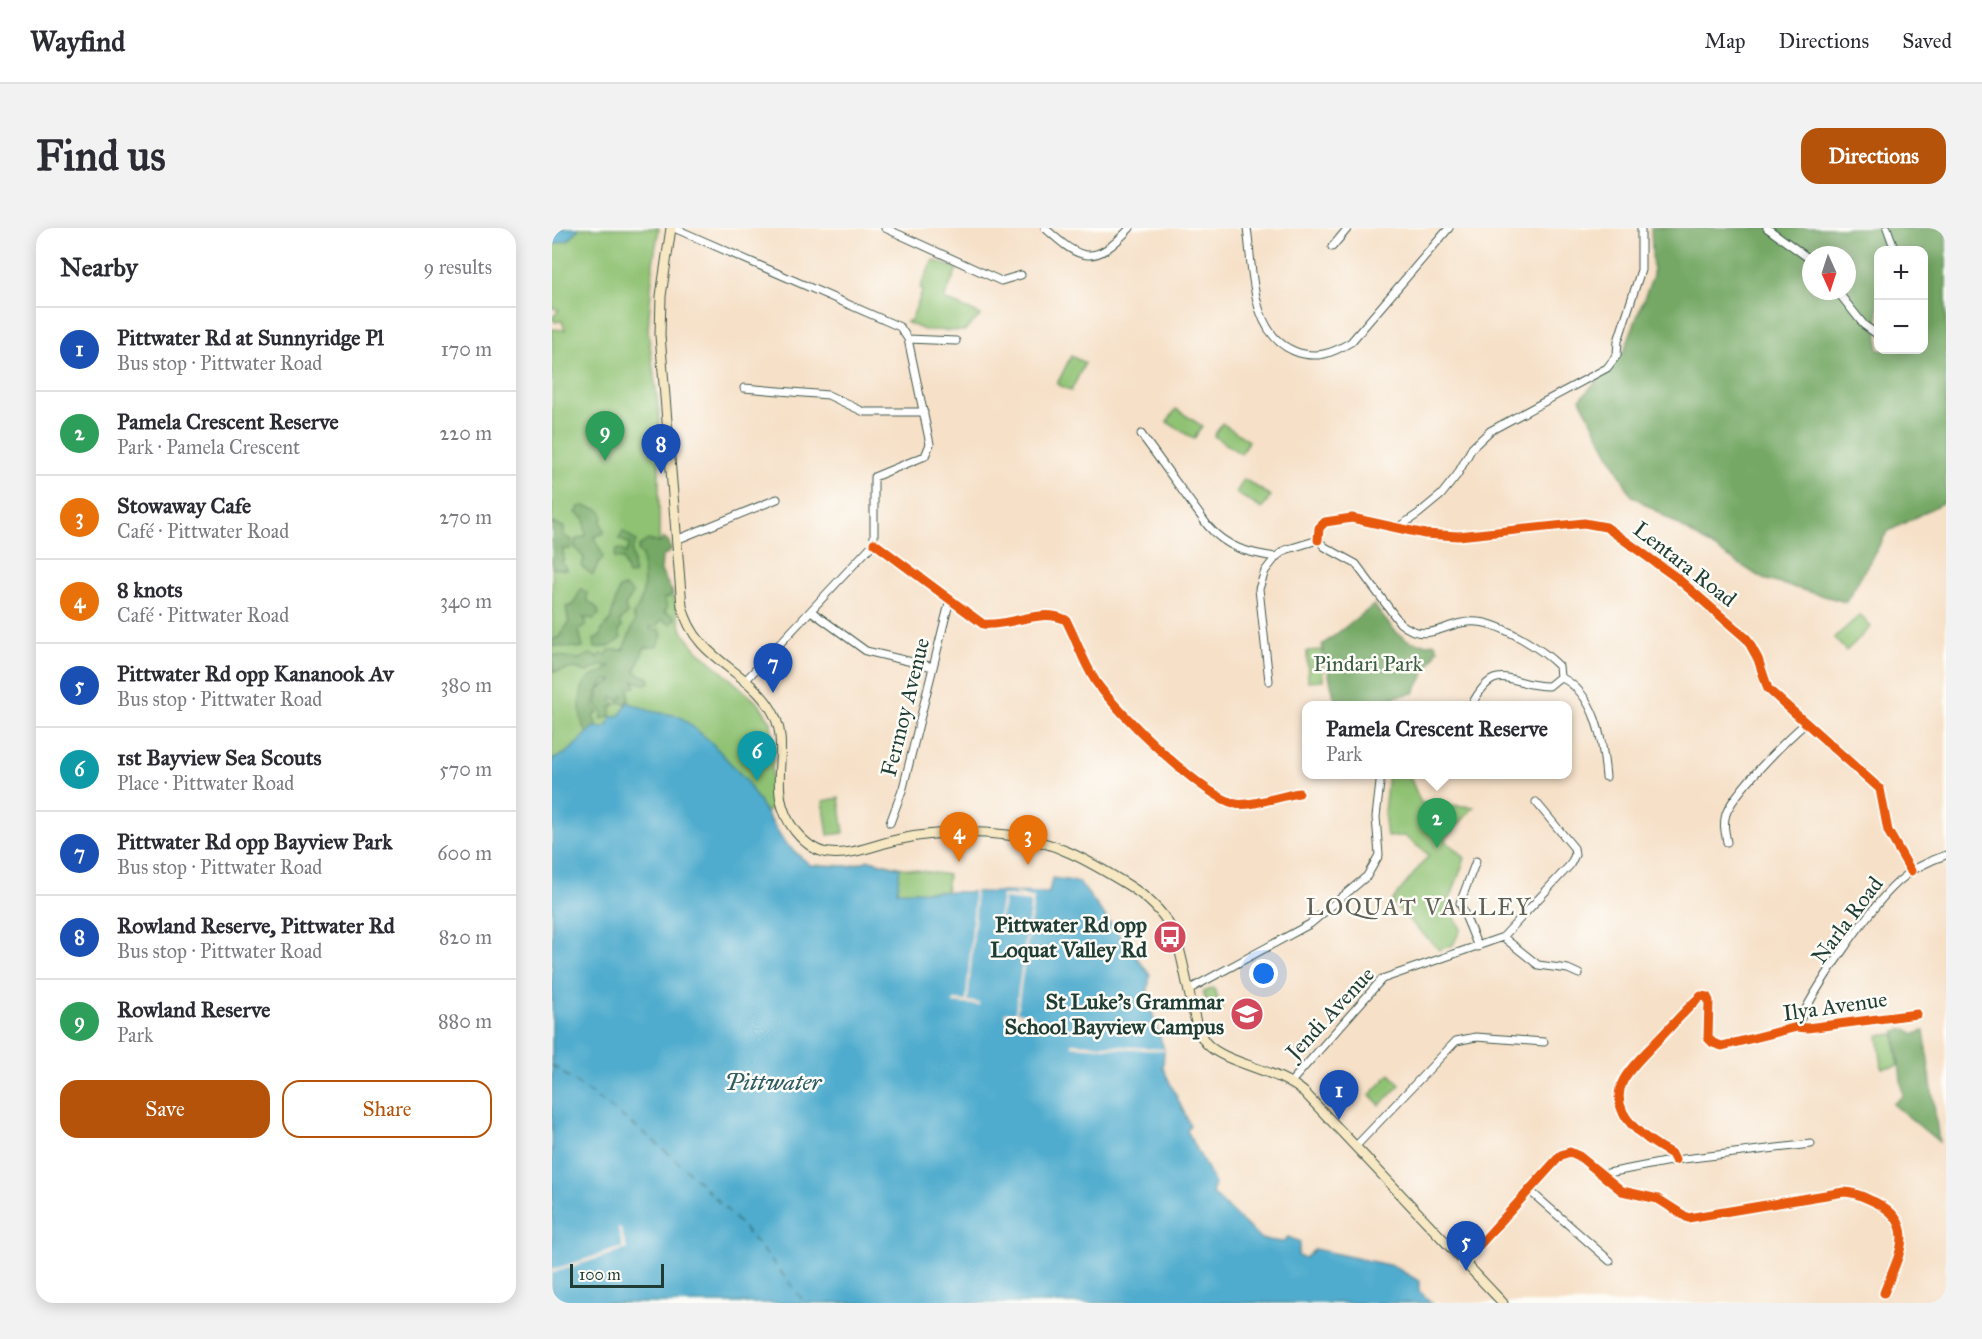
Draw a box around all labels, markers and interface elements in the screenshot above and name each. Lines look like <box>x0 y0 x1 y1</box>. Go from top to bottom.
text: Wayfind <box>30 24 125 59</box>
text: Map <box>1705 28 1746 54</box>
text: Directions <box>1779 28 1869 54</box>
text: Saved <box>1902 28 1952 54</box>
button: Directions <box>1801 128 1946 184</box>
text: Find us <box>36 130 166 182</box>
north arrow <box>1802 246 1856 300</box>
map controls <box>1874 246 1928 354</box>
button: + <box>1874 246 1928 300</box>
text: Nearby <box>60 251 138 283</box>
text: 9 results <box>424 255 492 279</box>
button: − <box>1874 300 1928 354</box>
text: Pittwater Rd at Sunnyridge Pl <box>117 324 384 351</box>
text: 1 <box>76 337 83 361</box>
text: 170 m <box>441 337 492 361</box>
text: Bus stop · Pittwater Road <box>117 351 322 375</box>
text: Pamela Crescent Reserve <box>117 408 339 435</box>
pin: 9 <box>586 412 624 461</box>
text: 2 <box>75 421 84 445</box>
text: 220 m <box>440 421 492 445</box>
pin: 8 <box>642 424 680 474</box>
text: Park · Pamela Crescent <box>117 435 300 459</box>
text: Stowaway Cafe <box>117 492 251 519</box>
text: 3 <box>76 505 84 529</box>
text: 270 m <box>439 505 492 529</box>
street label: Lentara Road <box>1628 515 1742 613</box>
text: Café · Pittwater Road <box>117 519 289 543</box>
text: 8 knots <box>117 576 183 603</box>
text: 4 <box>74 589 85 613</box>
text: 340 m <box>440 589 492 613</box>
text: Café · Pittwater Road <box>117 603 289 627</box>
street label: Fermoy Avenue <box>875 635 935 779</box>
pin: 7 <box>754 644 792 693</box>
park label: Pindari Park <box>1313 650 1424 677</box>
text: Pittwater Rd opp Kananook Av <box>117 660 394 687</box>
text: 5 <box>75 673 84 697</box>
text: 380 m <box>441 673 492 697</box>
text: Bus stop · Pittwater Road <box>117 687 322 711</box>
popup <box>1302 701 1572 779</box>
text: Pamela Crescent Reserve <box>1326 715 1548 742</box>
pin: 6 <box>738 732 776 781</box>
text: Park <box>1326 742 1362 766</box>
text: 1st Bayview Sea Scouts <box>117 744 322 771</box>
text: 6 <box>74 757 85 781</box>
text: 570 m <box>439 757 492 781</box>
text: Place · Pittwater Road <box>117 771 294 795</box>
pin: 2 <box>1418 798 1456 848</box>
pin: 4 <box>940 812 978 862</box>
pin: 3 <box>1008 816 1048 865</box>
text: Pittwater Rd opp Bayview Park <box>117 828 392 855</box>
text: 7 <box>74 841 85 865</box>
text: 600 m <box>437 841 492 865</box>
text: Bus stop · Pittwater Road <box>117 855 322 879</box>
street label: Narla Road <box>1805 871 1889 969</box>
district label: LOQUAT VALLEY <box>1306 892 1532 922</box>
place label: Pittwater Rd opp Loquat Valley Rd <box>990 911 1148 963</box>
text: Rowland Reserve, Pittwater Rd <box>117 912 395 939</box>
bus stop icon: Pittwater Rd opp Loquat Valley Rd <box>1152 919 1188 955</box>
text: 8 <box>74 925 85 949</box>
text: 820 m <box>439 925 492 949</box>
text: Bus stop · Pittwater Road <box>117 939 322 963</box>
your location <box>1249 959 1278 988</box>
street label: Jendi Avenue <box>1279 961 1380 1067</box>
street label: Ilya Avenue <box>1781 985 1889 1027</box>
place label: St Luke's Grammar School Bayview Campus <box>1005 988 1225 1040</box>
text: Rowland Reserve <box>117 996 270 1023</box>
school or university icon: St Luke's Grammar School Bayview Campus <box>1229 996 1265 1032</box>
text: 9 <box>74 1009 85 1033</box>
text: 880 m <box>438 1009 492 1033</box>
text: Park <box>117 1023 153 1047</box>
water label: Pittwater <box>725 1067 823 1097</box>
pin: 1 <box>1320 1070 1358 1120</box>
button: Save <box>60 1080 270 1138</box>
button: Share <box>282 1080 492 1138</box>
pin: 5 <box>1446 1222 1486 1271</box>
scale bar <box>570 1261 664 1288</box>
text: 100 m <box>579 1265 621 1284</box>

